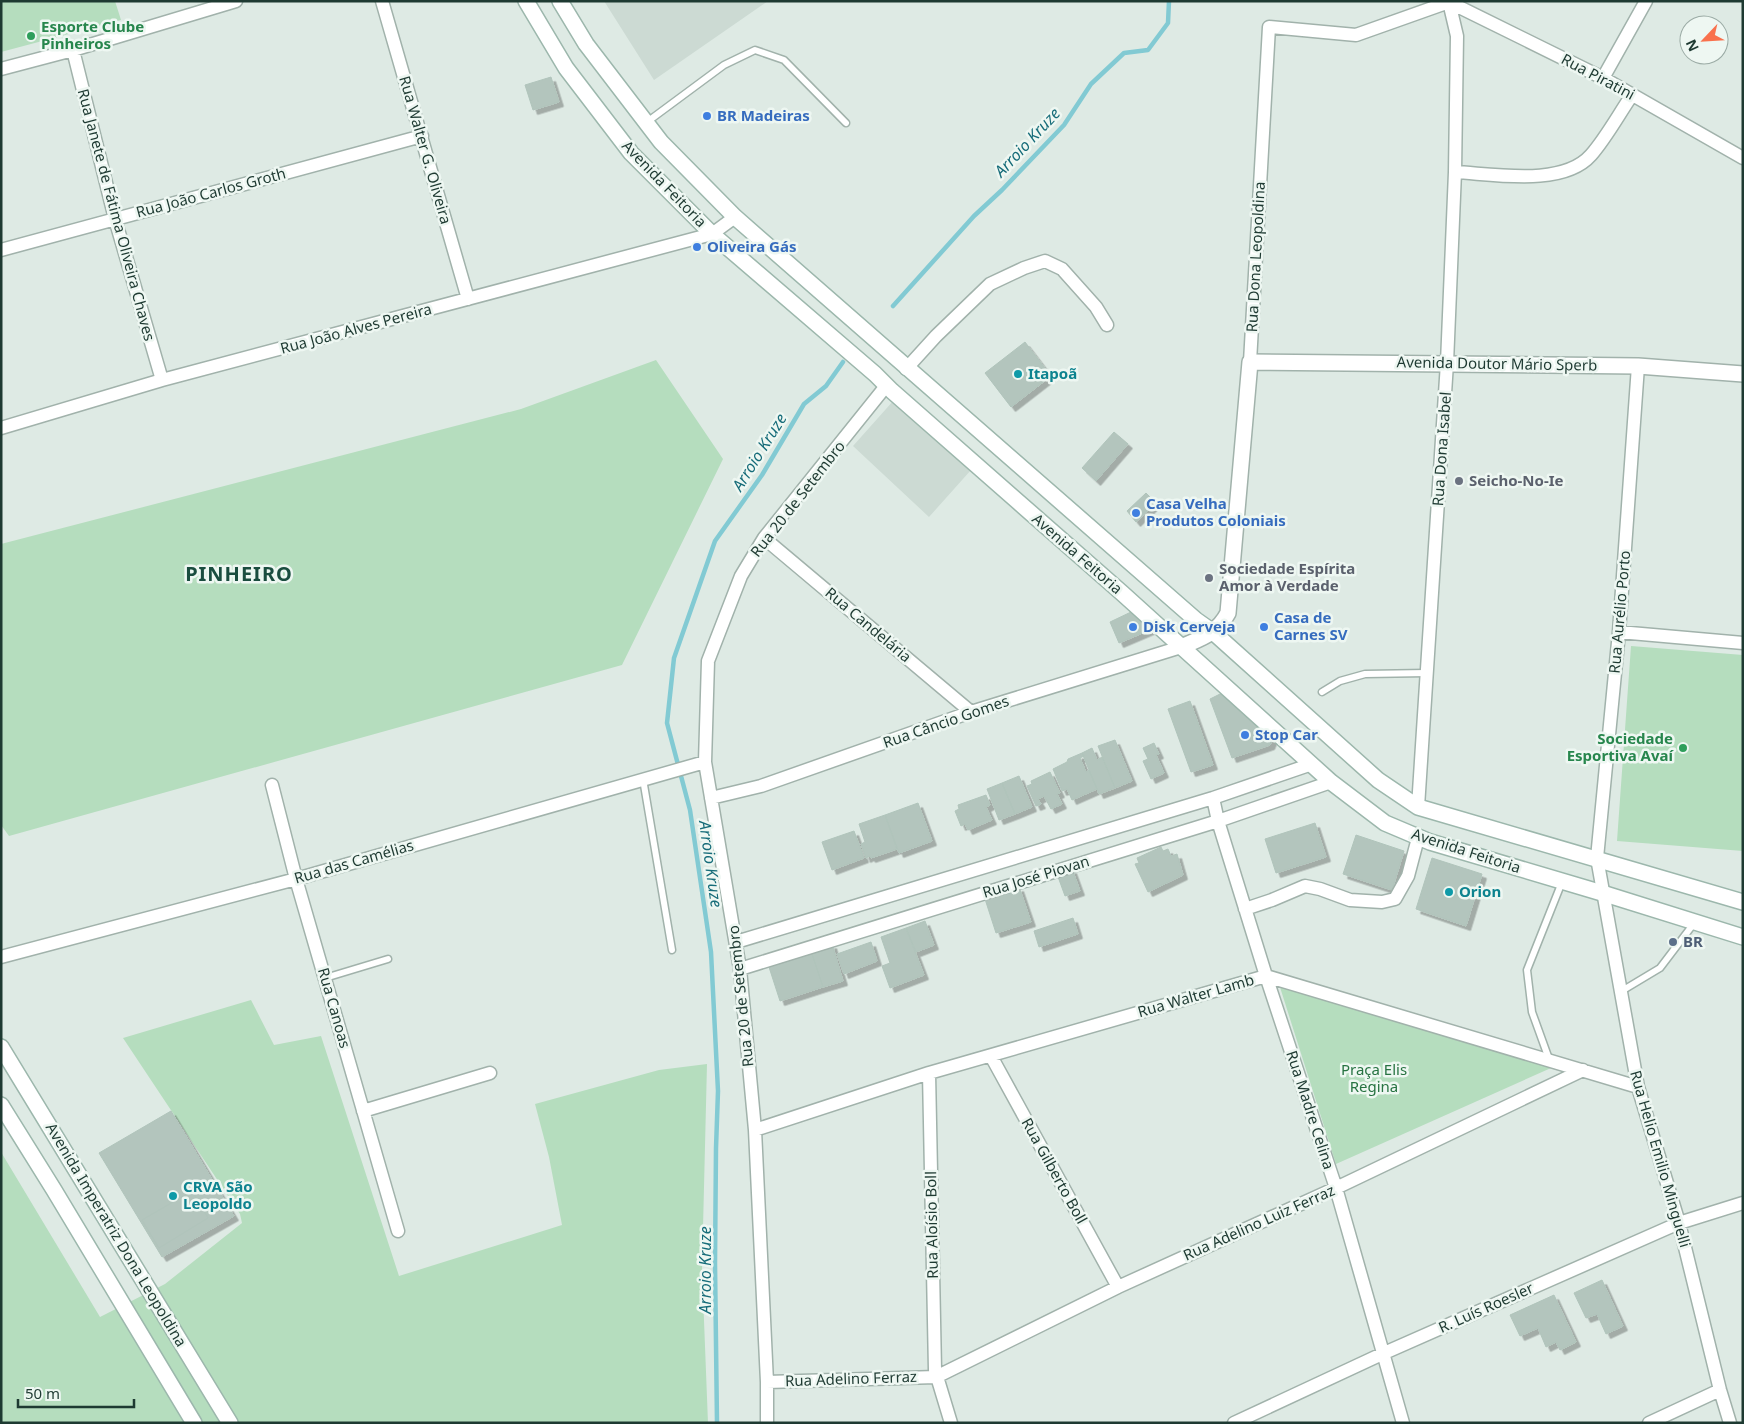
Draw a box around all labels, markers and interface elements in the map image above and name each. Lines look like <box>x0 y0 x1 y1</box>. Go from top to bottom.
north arrow <box>1679 15 1729 65</box>
place label: Esporte Clube Pinheiros <box>41 16 144 53</box>
marker: Esporte Clube Pinheiros <box>25 30 37 42</box>
text: N <box>1681 37 1703 55</box>
street label: Rua Piratini <box>1558 48 1639 104</box>
street label: Rua Walter G. Oliveira <box>395 73 457 226</box>
street label: Rua Janete de Fátima Oliveira Chaves <box>74 86 160 343</box>
water label: Arroio Kruze <box>988 103 1065 182</box>
place label: BR Madeiras <box>717 105 810 125</box>
marker: BR Madeiras <box>701 110 713 122</box>
street label: Avenida Feitoria <box>618 136 711 231</box>
street label: Rua João Carlos Groth <box>134 162 288 222</box>
street label: Rua Dona Leopoldina <box>1241 181 1269 333</box>
place label: Oliveira Gás <box>707 236 797 256</box>
marker: Oliveira Gás <box>691 241 703 253</box>
street label: Rua João Alves Pereira <box>278 298 434 358</box>
street label: Avenida Doutor Mário Sperb <box>1397 351 1597 375</box>
place label: Itapoã <box>1028 363 1077 383</box>
marker: Itapoã <box>1012 368 1024 380</box>
street label: Rua Dona Isabel <box>1427 391 1455 507</box>
water label: Arroio Kruze <box>726 409 792 496</box>
street label: Rua 20 de Setembro <box>746 436 849 561</box>
place label: Seicho-No-Ie <box>1469 470 1564 490</box>
marker: Seicho-No-Ie <box>1453 475 1465 487</box>
place label: Casa Velha Produtos Coloniais <box>1146 493 1286 530</box>
marker: Casa Velha Produtos Coloniais <box>1130 507 1142 519</box>
street label: Avenida Feitoria <box>1028 508 1127 598</box>
street label: Rua Aurélio Porto <box>1604 549 1634 674</box>
place label: Sociedade Espírita Amor à Verdade <box>1219 558 1355 595</box>
district label: PINHEIRO <box>185 560 293 587</box>
marker: Sociedade Espírita Amor à Verdade <box>1203 572 1215 584</box>
street label: Rua Candelária <box>821 582 916 666</box>
place label: Casa de Carnes SV <box>1274 607 1348 644</box>
place label: Disk Cerveja <box>1143 616 1235 636</box>
marker: Disk Cerveja <box>1127 621 1139 633</box>
marker: Casa de Carnes SV <box>1258 621 1270 633</box>
street label: Rua Câncio Gomes <box>880 690 1011 752</box>
place label: Stop Car <box>1255 724 1318 744</box>
place label: Sociedade Esportiva Avaí <box>1567 728 1675 765</box>
marker: Stop Car <box>1239 729 1251 741</box>
marker: Sociedade Esportiva Avaí <box>1677 742 1689 754</box>
water label: Arroio Kruze <box>694 818 728 909</box>
street label: Avenida Feitoria <box>1409 823 1523 877</box>
street label: Rua das Camélias <box>292 834 416 888</box>
street label: Rua José Piovan <box>980 850 1092 902</box>
place label: Orion <box>1459 881 1501 901</box>
marker: Orion <box>1443 886 1455 898</box>
street label: Rua 20 de Setembro <box>723 924 757 1068</box>
place label: BR <box>1683 931 1703 951</box>
marker: BR <box>1667 936 1679 948</box>
street label: Rua Canoas <box>314 965 356 1050</box>
street label: Rua Walter Lamb <box>1135 969 1256 1021</box>
street label: Rua Madre Celina <box>1282 1048 1340 1172</box>
park label: Praça Elis Regina <box>1341 1059 1407 1096</box>
street label: Rua Helio Emilio Minguelli <box>1626 1068 1696 1250</box>
street label: Rua Gilberto Boll <box>1017 1114 1092 1227</box>
street label: Avenida Imperatriz Dona Leopoldina <box>42 1119 192 1350</box>
street label: Rua Aloísio Boll <box>920 1171 942 1279</box>
place label: CRVA São Leopoldo <box>183 1176 253 1213</box>
street label: Rua Adelino Luiz Ferraz <box>1180 1180 1338 1265</box>
marker: CRVA São Leopoldo <box>167 1190 179 1202</box>
water label: Arroio Kruze <box>694 1226 716 1315</box>
street label: R. Luís Roesler <box>1435 1277 1536 1337</box>
street label: Rua Adelino Ferraz <box>785 1366 917 1390</box>
scale bar <box>18 1376 134 1408</box>
text: 50 m <box>25 1383 60 1403</box>

